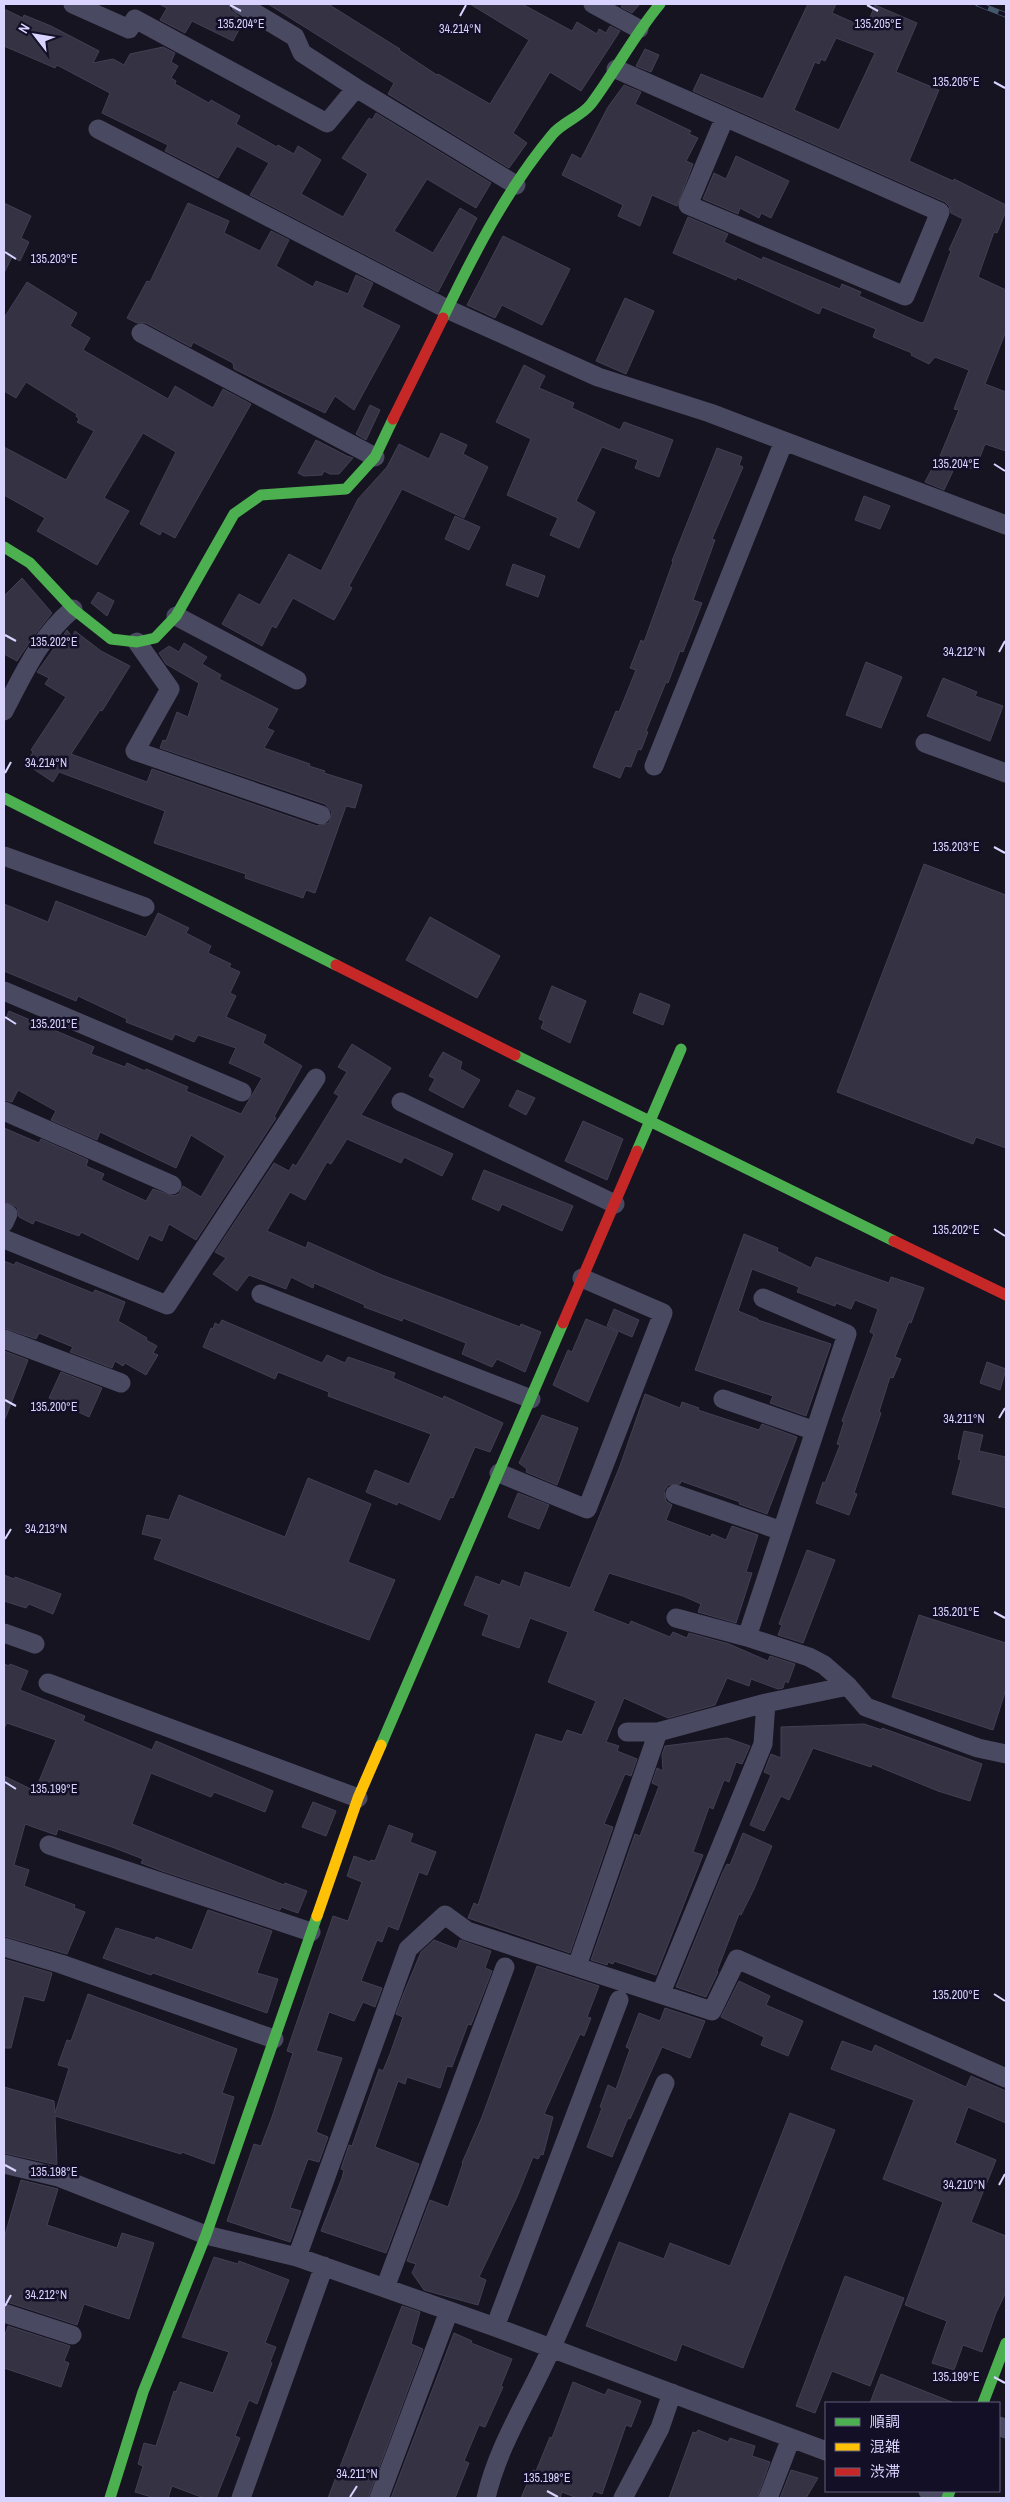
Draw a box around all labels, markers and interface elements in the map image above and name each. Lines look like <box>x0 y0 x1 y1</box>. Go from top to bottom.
north arrow <box>10 10 60 60</box>
text: 135.204°E <box>218 16 264 32</box>
text: 135.205°E <box>855 16 901 32</box>
text: N <box>14 20 34 36</box>
text: 34.214°N <box>439 21 481 37</box>
text: 135.205°E <box>933 74 979 90</box>
text: 135.203°E <box>31 251 77 267</box>
text: 135.204°E <box>933 456 979 472</box>
text: 135.202°E <box>31 634 77 650</box>
text: 34.212°N <box>943 644 985 660</box>
text: 34.214°N <box>25 755 67 771</box>
text: 135.203°E <box>933 839 979 855</box>
text: 135.201°E <box>31 1016 77 1032</box>
text: 135.202°E <box>933 1222 979 1238</box>
text: 135.200°E <box>31 1399 77 1415</box>
text: 34.211°N <box>943 1411 985 1427</box>
text: 34.213°N <box>25 1521 67 1537</box>
text: 135.201°E <box>933 1604 979 1620</box>
text: 135.199°E <box>31 1781 77 1797</box>
text: 135.200°E <box>933 1987 979 2003</box>
text: 135.198°E <box>31 2164 77 2180</box>
text: 34.210°N <box>943 2177 985 2193</box>
text: 34.212°N <box>25 2287 67 2303</box>
text: 135.199°E <box>933 2369 979 2385</box>
legend <box>825 2402 1000 2492</box>
text: 順調 <box>870 2411 900 2432</box>
text: 混雑 <box>870 2436 900 2457</box>
text: 渋滞 <box>870 2461 900 2482</box>
text: 34.211°N <box>336 2466 378 2482</box>
text: 135.198°E <box>524 2470 570 2486</box>

